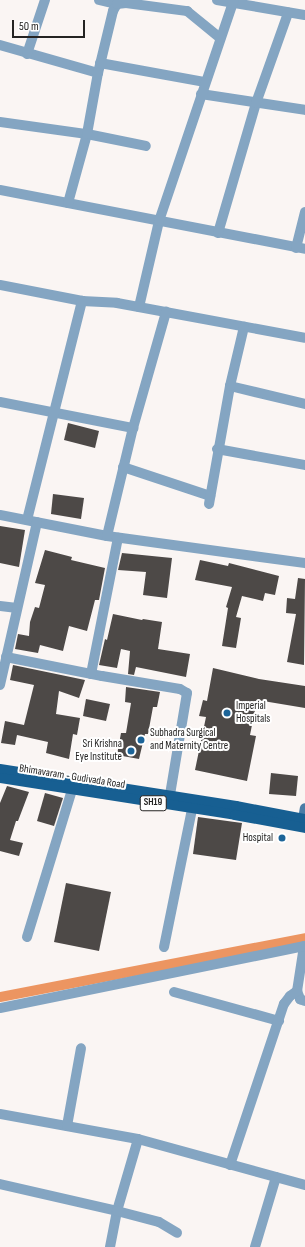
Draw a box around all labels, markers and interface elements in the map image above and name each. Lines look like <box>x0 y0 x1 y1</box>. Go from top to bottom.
scale bar <box>14 12 87 38</box>
text: 50 m <box>19 19 39 34</box>
place label: Imperial Hospitals <box>236 700 270 726</box>
marker: Imperial Hospitals <box>221 707 233 719</box>
place label: Subhadra Surgical and Maternity Centre <box>150 727 228 753</box>
marker: Subhadra Surgical and Maternity Centre <box>135 734 147 746</box>
place label: Sri Krishna Eye Institute <box>75 738 122 764</box>
marker: Sri Krishna Eye Institute <box>125 745 137 757</box>
street label: Bhimavaram - Gudivada Road <box>18 762 126 792</box>
road number: SH19 <box>139 795 167 811</box>
place label: Hospital <box>243 831 273 845</box>
marker: Hospital <box>276 832 288 844</box>

